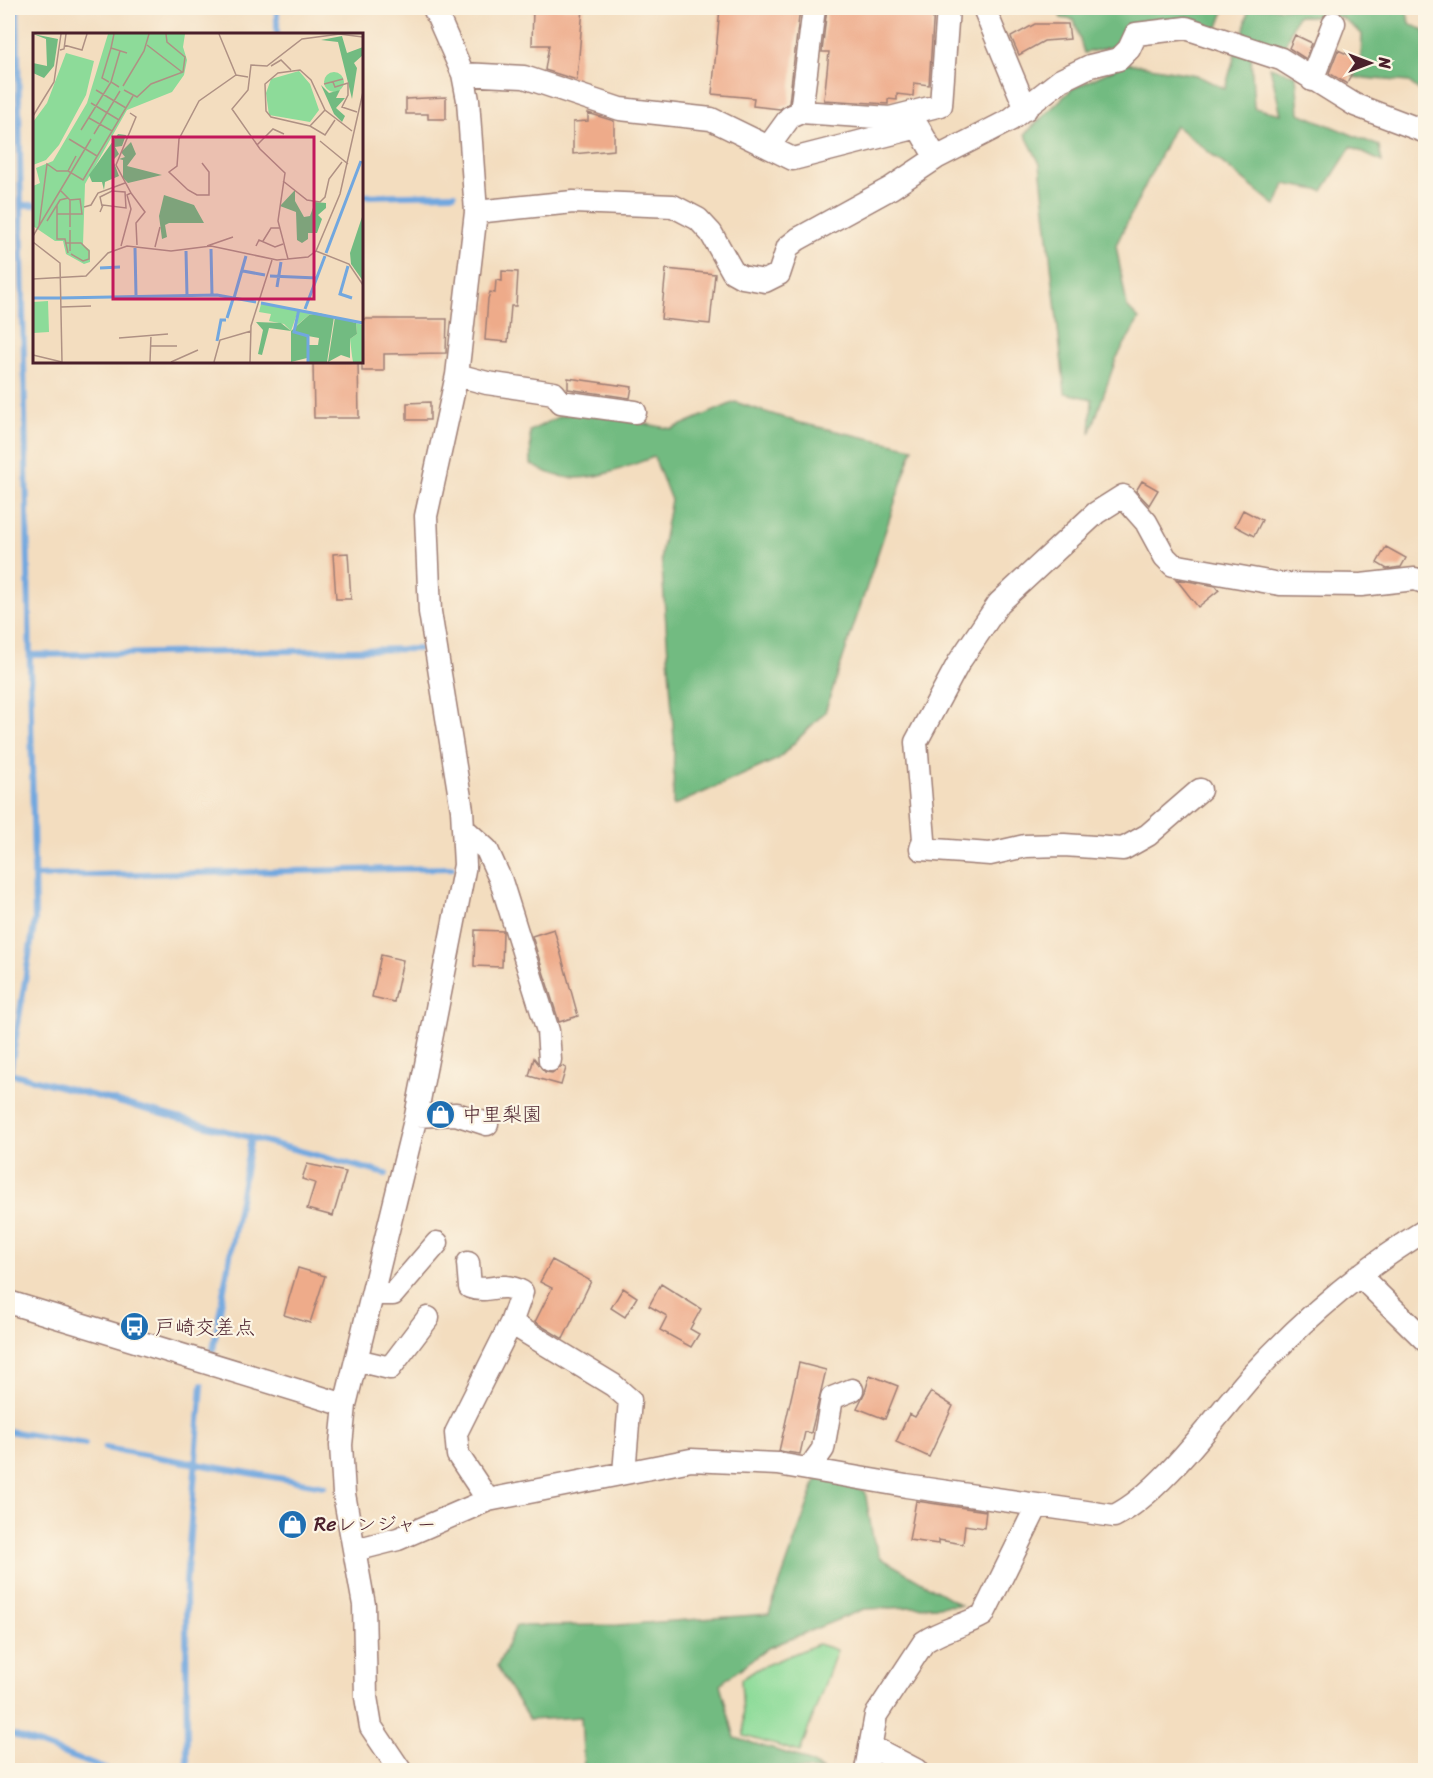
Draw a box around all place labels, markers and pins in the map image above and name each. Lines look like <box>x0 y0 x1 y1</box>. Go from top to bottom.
place label: 中里梨園 <box>462 1097 542 1132</box>
shop icon: 中里梨園 <box>425 1098 457 1130</box>
place label: 戸崎交差点 <box>155 1310 255 1345</box>
bus stop icon: 戸崎交差点 <box>118 1311 150 1343</box>
place label: Reレンジャー <box>314 1507 436 1542</box>
shop icon: Reレンジャー <box>277 1508 309 1540</box>

